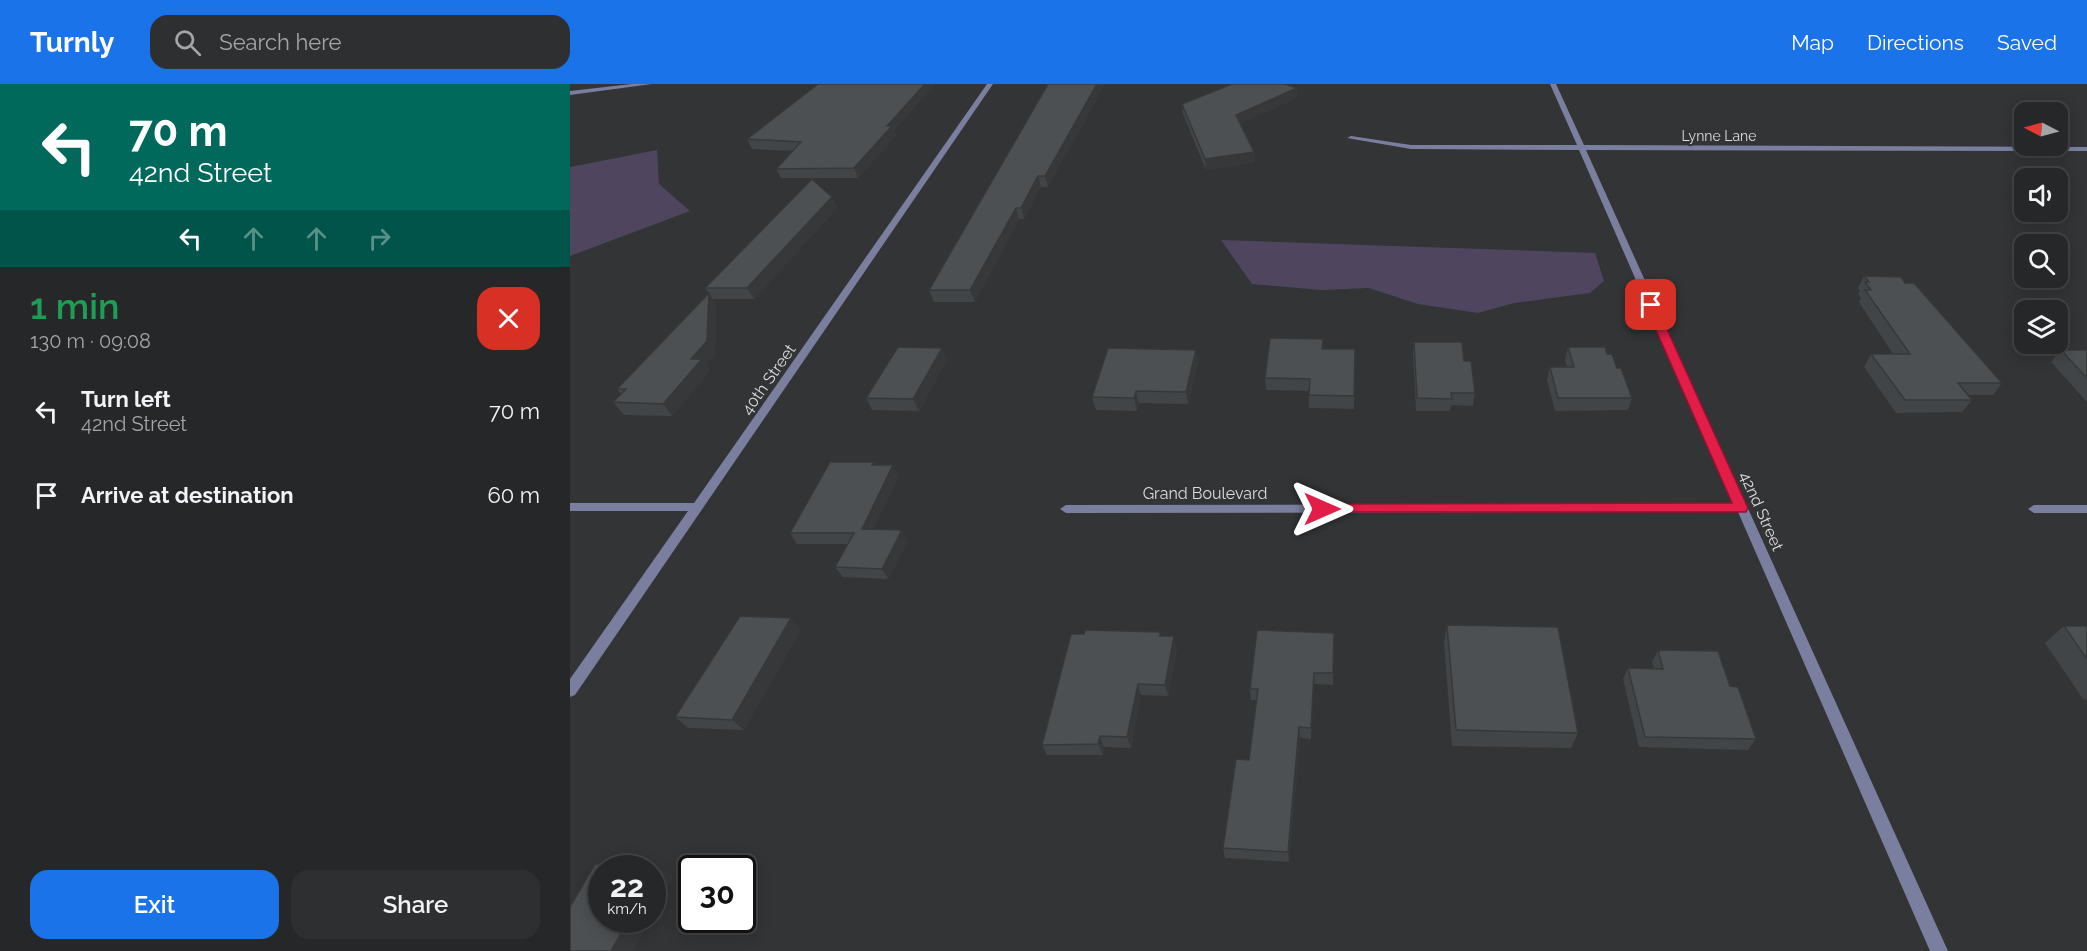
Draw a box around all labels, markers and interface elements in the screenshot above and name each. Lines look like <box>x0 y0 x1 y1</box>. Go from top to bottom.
search box <box>150 15 570 69</box>
text: Turnly <box>30 26 114 59</box>
icon: search <box>171 26 204 59</box>
text: Search here <box>219 29 341 55</box>
text: Map <box>1791 30 1834 55</box>
text: Directions <box>1867 30 1964 55</box>
text: Saved <box>1997 30 2057 55</box>
north arrow <box>2014 102 2068 156</box>
map controls <box>2014 102 2068 354</box>
text: 70 m <box>129 107 228 156</box>
icon: left <box>30 108 108 186</box>
street label: Lynne Lane <box>1682 128 1756 144</box>
text: 42nd Street <box>129 157 272 188</box>
button: sound <box>2014 168 2068 222</box>
icon: left <box>174 222 207 255</box>
icon: ahead <box>237 222 270 255</box>
icon: ahead <box>300 222 333 255</box>
icon: right <box>363 222 396 255</box>
button: search <box>2014 234 2068 288</box>
pin <box>1625 279 1676 330</box>
text: 1 min <box>30 285 119 327</box>
button: close <box>477 287 540 350</box>
icon: arrive <box>1634 288 1667 321</box>
button: layers <box>2014 300 2068 354</box>
text: 130 m · 09:08 <box>30 329 151 353</box>
street label: 40th Street <box>737 340 800 418</box>
text: Turn left <box>81 386 171 412</box>
icon: left <box>30 395 63 428</box>
text: 70 m <box>489 398 540 424</box>
text: 42nd Street <box>81 412 187 436</box>
street label: 42nd Street <box>1736 469 1788 554</box>
position arrow <box>1290 477 1354 541</box>
icon: arrive <box>30 479 63 512</box>
text: Arrive at destination <box>81 482 294 508</box>
text: 60 m <box>487 482 540 508</box>
street label: Grand Boulevard <box>1143 484 1267 503</box>
speed limit sign: 30 <box>678 855 756 933</box>
text: 22 <box>610 869 644 904</box>
button: Exit <box>30 870 279 939</box>
button: Share <box>291 870 540 939</box>
text: km/h <box>607 900 647 918</box>

